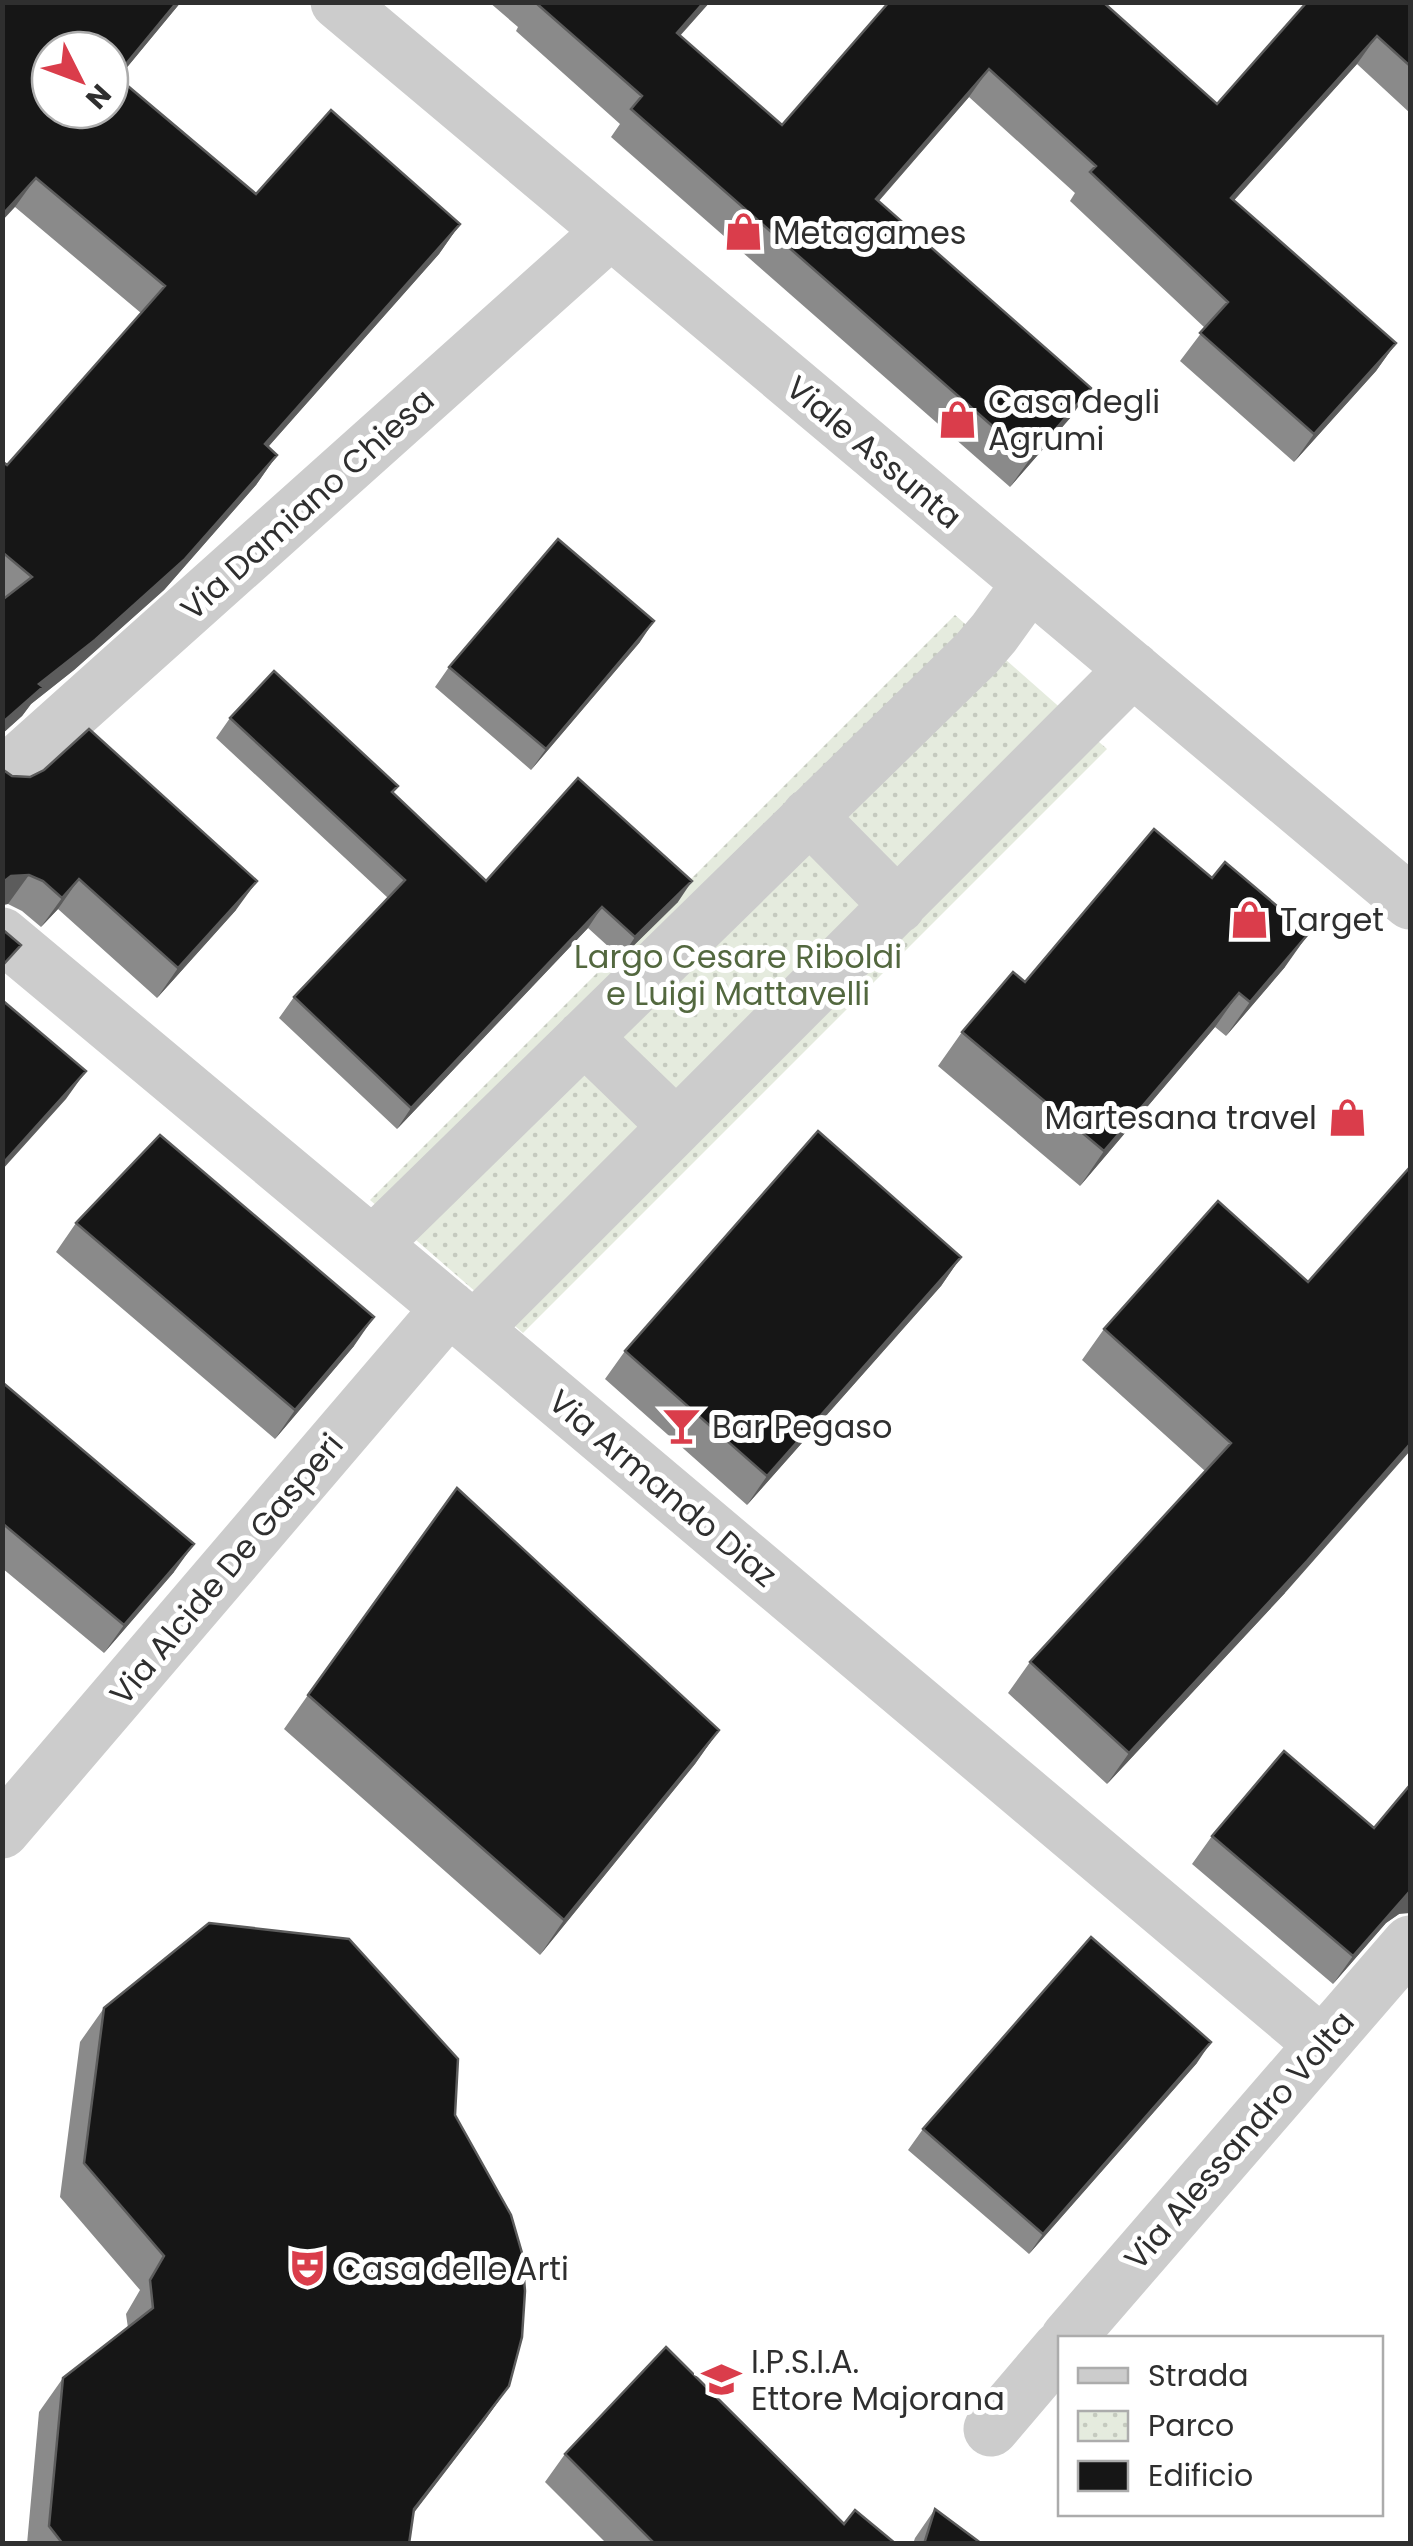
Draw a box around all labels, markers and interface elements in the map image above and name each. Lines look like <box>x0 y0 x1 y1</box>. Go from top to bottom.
north arrow <box>30 30 130 130</box>
text: N <box>77 76 120 117</box>
place label: Metagames <box>773 210 966 255</box>
shop icon: Metagames <box>722 211 764 253</box>
street label: Viale Assunta <box>777 365 971 539</box>
street label: Via Damiano Chiesa <box>170 378 444 630</box>
place label: Casa degli Agrumi <box>988 379 1160 461</box>
shop icon: Casa degli Agrumi <box>937 398 979 440</box>
place label: Target <box>1280 897 1384 942</box>
shop icon: Target <box>1229 898 1271 940</box>
park label: Largo Cesare Riboldi e Luigi Mattavelli <box>574 934 902 1016</box>
place label: Martesana travel <box>1045 1095 1317 1140</box>
shop icon: Martesana travel <box>1326 1096 1368 1138</box>
street label: Via Armando Diaz <box>539 1379 787 1597</box>
place label: Bar Pegaso <box>712 1404 893 1449</box>
bar icon: Bar Pegaso <box>661 1405 703 1447</box>
street label: Via Alcide De Gasperi <box>99 1424 353 1714</box>
street label: Via Alessandro Volta <box>1114 2001 1364 2279</box>
place label: Casa delle Arti <box>337 2246 569 2291</box>
theatre icon: Casa delle Arti <box>286 2247 328 2289</box>
legend <box>1058 2336 1383 2516</box>
place label: I.P.S.I.A. Ettore Majorana <box>751 2339 1005 2421</box>
text: Strada <box>1148 2354 1249 2397</box>
school or university icon: I.P.S.I.A. Ettore Majorana <box>700 2358 742 2400</box>
text: Parco <box>1148 2404 1234 2447</box>
text: Edificio <box>1148 2454 1253 2497</box>

